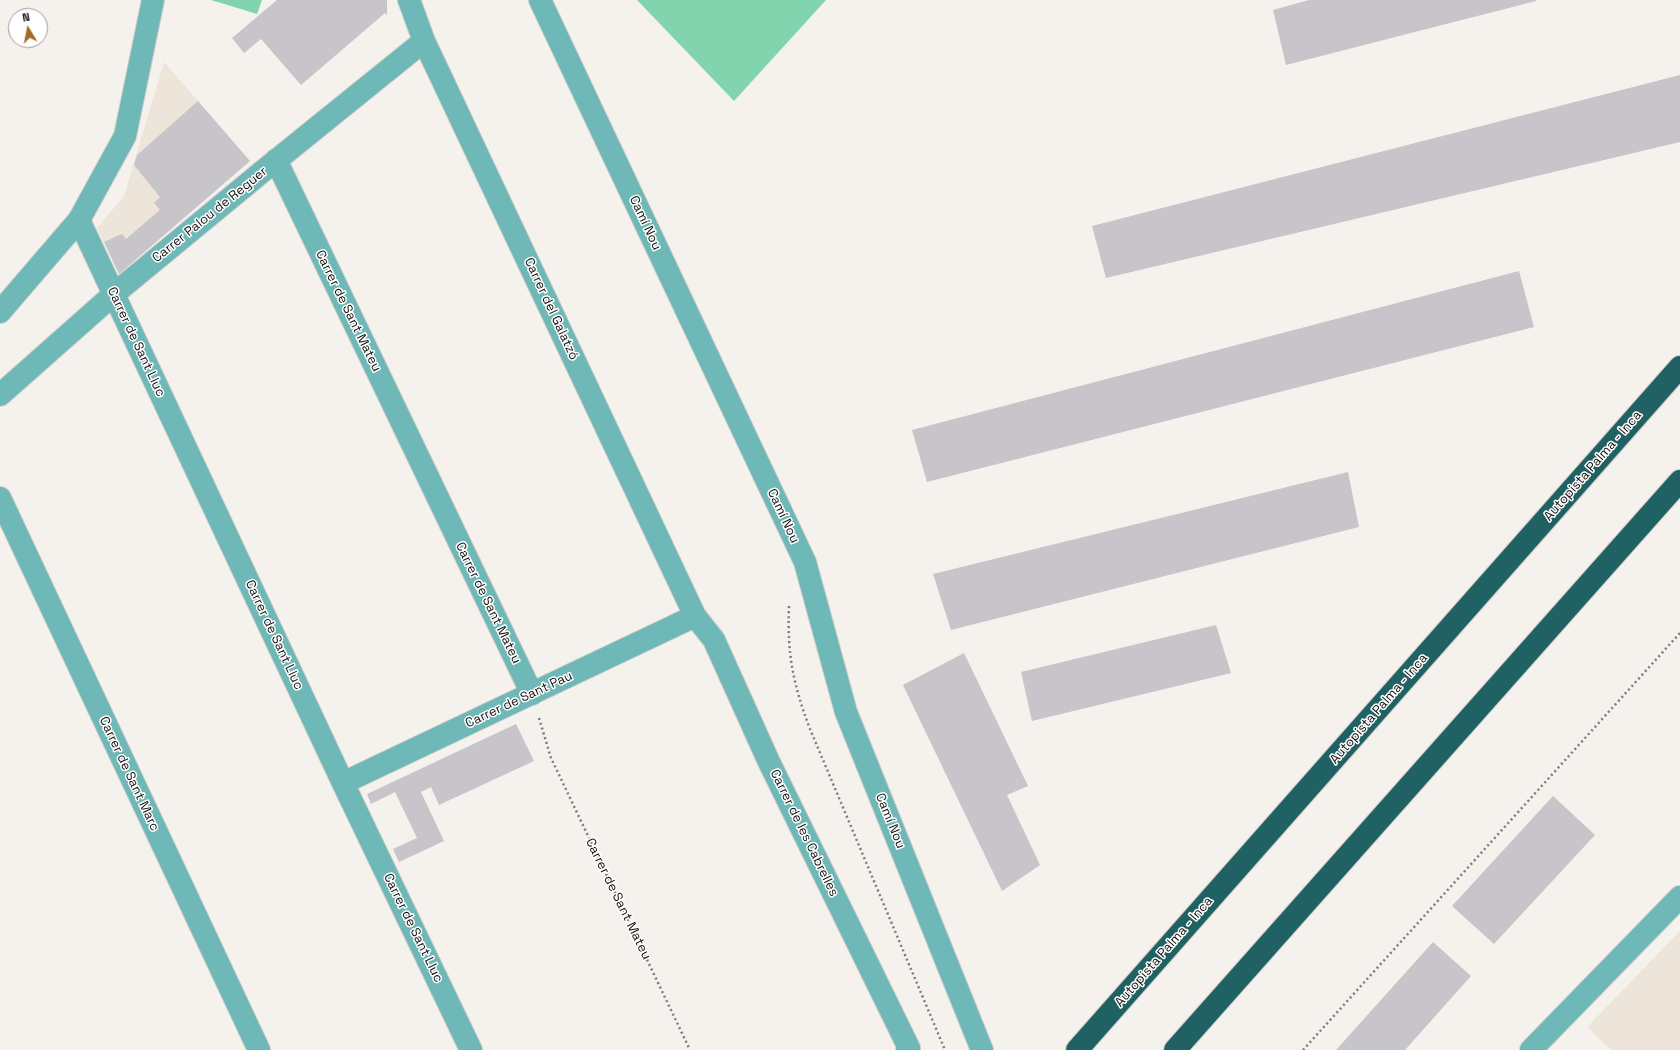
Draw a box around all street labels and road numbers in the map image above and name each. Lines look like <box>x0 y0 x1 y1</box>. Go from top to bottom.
street label: Carrer Palou de Reguer <box>149 164 271 266</box>
street label: Camí Nou <box>626 193 664 253</box>
street label: Carrer de Sant Mateu <box>312 248 384 374</box>
street label: Carrer del Galatzó <box>521 256 581 362</box>
street label: Carrer de Sant Lluc <box>104 285 168 399</box>
street label: Autopista Palma - Inca <box>1541 408 1645 524</box>
street label: Camí Nou <box>764 486 802 546</box>
street label: Carrer de Sant Mateu <box>452 540 524 666</box>
street label: Carrer de Sant Lluc <box>242 578 306 692</box>
street label: Autopista Palma - Inca <box>1327 651 1431 767</box>
street label: Carrer de Sant Pau <box>463 668 575 732</box>
street label: Carrer de Sant Marc <box>96 714 162 834</box>
street label: Carrer de les Cabrelles <box>766 767 842 899</box>
street label: Camí Nou <box>872 791 908 851</box>
street label: Carrer de Sant Mateu <box>582 836 654 962</box>
street label: Carrer de Sant Lluc <box>380 871 446 985</box>
street label: Autopista Palma - Inca <box>1112 894 1216 1010</box>

